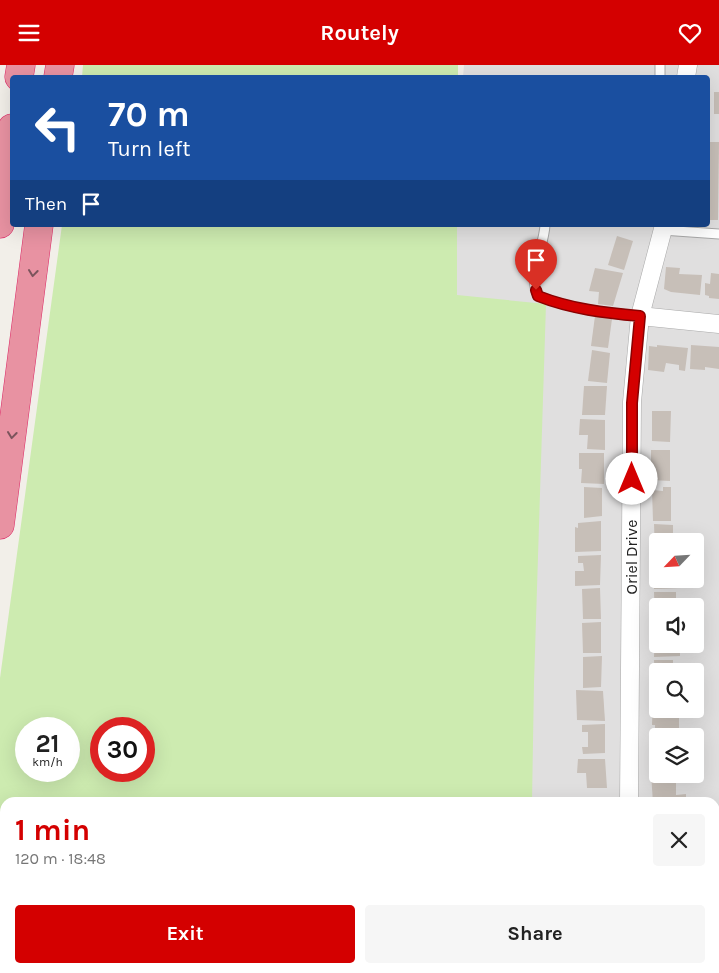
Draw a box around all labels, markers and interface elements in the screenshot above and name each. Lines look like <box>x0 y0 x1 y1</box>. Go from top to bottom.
icon: menu <box>15 19 43 47</box>
icon: heart <box>676 19 704 47</box>
text: Routely <box>320 20 399 46</box>
text: 70 m <box>108 94 190 135</box>
icon: left <box>25 95 90 160</box>
text: Turn left <box>108 136 191 162</box>
icon: arrive <box>77 190 105 218</box>
text: Then <box>25 193 67 215</box>
pin <box>515 239 557 290</box>
icon: arrive <box>522 246 550 274</box>
one-way arrow <box>28 269 38 278</box>
one-way arrow <box>7 431 18 439</box>
position arrow <box>605 452 657 504</box>
street label: Oriel Drive <box>622 520 641 594</box>
north arrow <box>649 533 704 587</box>
map controls <box>649 533 704 783</box>
button: sound <box>649 598 704 653</box>
button: search <box>649 663 704 718</box>
speed limit sign: 30 <box>90 717 155 782</box>
button: layers <box>649 728 704 783</box>
text: 21 <box>35 729 60 758</box>
text: km/h <box>32 755 63 769</box>
text: 1 min <box>15 812 90 848</box>
button: close <box>653 814 705 866</box>
text: 120 m · 18:48 <box>15 849 106 868</box>
button: Exit <box>15 905 355 963</box>
button: Share <box>365 905 705 963</box>

